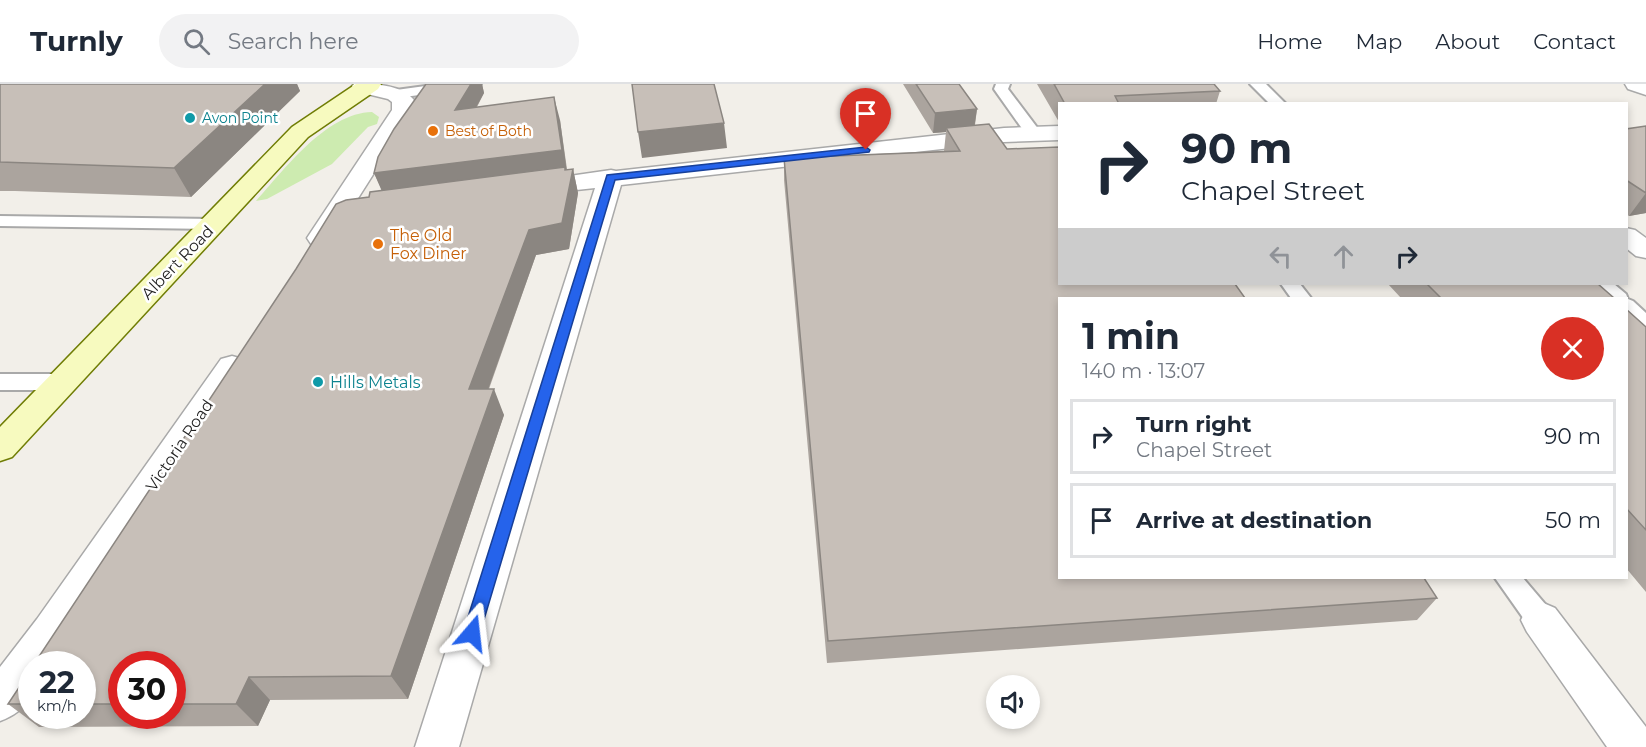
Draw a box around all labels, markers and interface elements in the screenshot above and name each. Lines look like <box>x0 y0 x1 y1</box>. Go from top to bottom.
search box <box>159 14 579 68</box>
text: Turnly <box>30 24 123 58</box>
icon: search <box>180 25 213 58</box>
text: Search here <box>228 28 359 55</box>
text: Home <box>1257 29 1322 54</box>
text: Map <box>1355 29 1402 54</box>
text: About <box>1435 29 1500 54</box>
text: Contact <box>1533 29 1616 54</box>
pin <box>840 88 891 150</box>
icon: arrive <box>849 97 882 130</box>
place label: Avon Point <box>202 109 279 127</box>
marker: Avon Point <box>183 111 197 125</box>
place label: Best of Both <box>445 122 532 140</box>
text: 90 m <box>1181 122 1292 174</box>
marker: Best of Both <box>426 124 440 138</box>
icon: right <box>1082 126 1160 204</box>
text: Chapel Street <box>1181 174 1365 207</box>
street label: Albert Road <box>137 221 217 303</box>
place label: The Old Fox Diner <box>390 226 467 263</box>
marker: The Old Fox Diner <box>371 237 385 251</box>
icon: left <box>1264 240 1297 273</box>
icon: ahead <box>1327 240 1360 273</box>
icon: right <box>1390 240 1423 273</box>
text: 1 min <box>1082 314 1180 358</box>
button: close <box>1541 317 1604 380</box>
text: 140 m · 13:07 <box>1082 359 1205 383</box>
place label: Hills Metals <box>330 373 421 392</box>
marker: Hills Metals <box>311 375 325 389</box>
street label: Victoria Road <box>142 396 217 495</box>
text: Turn right <box>1136 411 1251 438</box>
icon: right <box>1085 420 1118 453</box>
text: 90 m <box>1544 423 1601 450</box>
text: Chapel Street <box>1136 438 1272 462</box>
icon: arrive <box>1085 504 1118 537</box>
text: Arrive at destination <box>1136 507 1372 534</box>
text: 50 m <box>1545 507 1601 534</box>
position arrow <box>440 601 504 665</box>
speed limit sign: 30 <box>108 651 186 729</box>
text: 22 <box>39 664 75 701</box>
map controls <box>986 675 1040 729</box>
button: sound <box>986 675 1040 729</box>
text: km/h <box>37 696 77 715</box>

